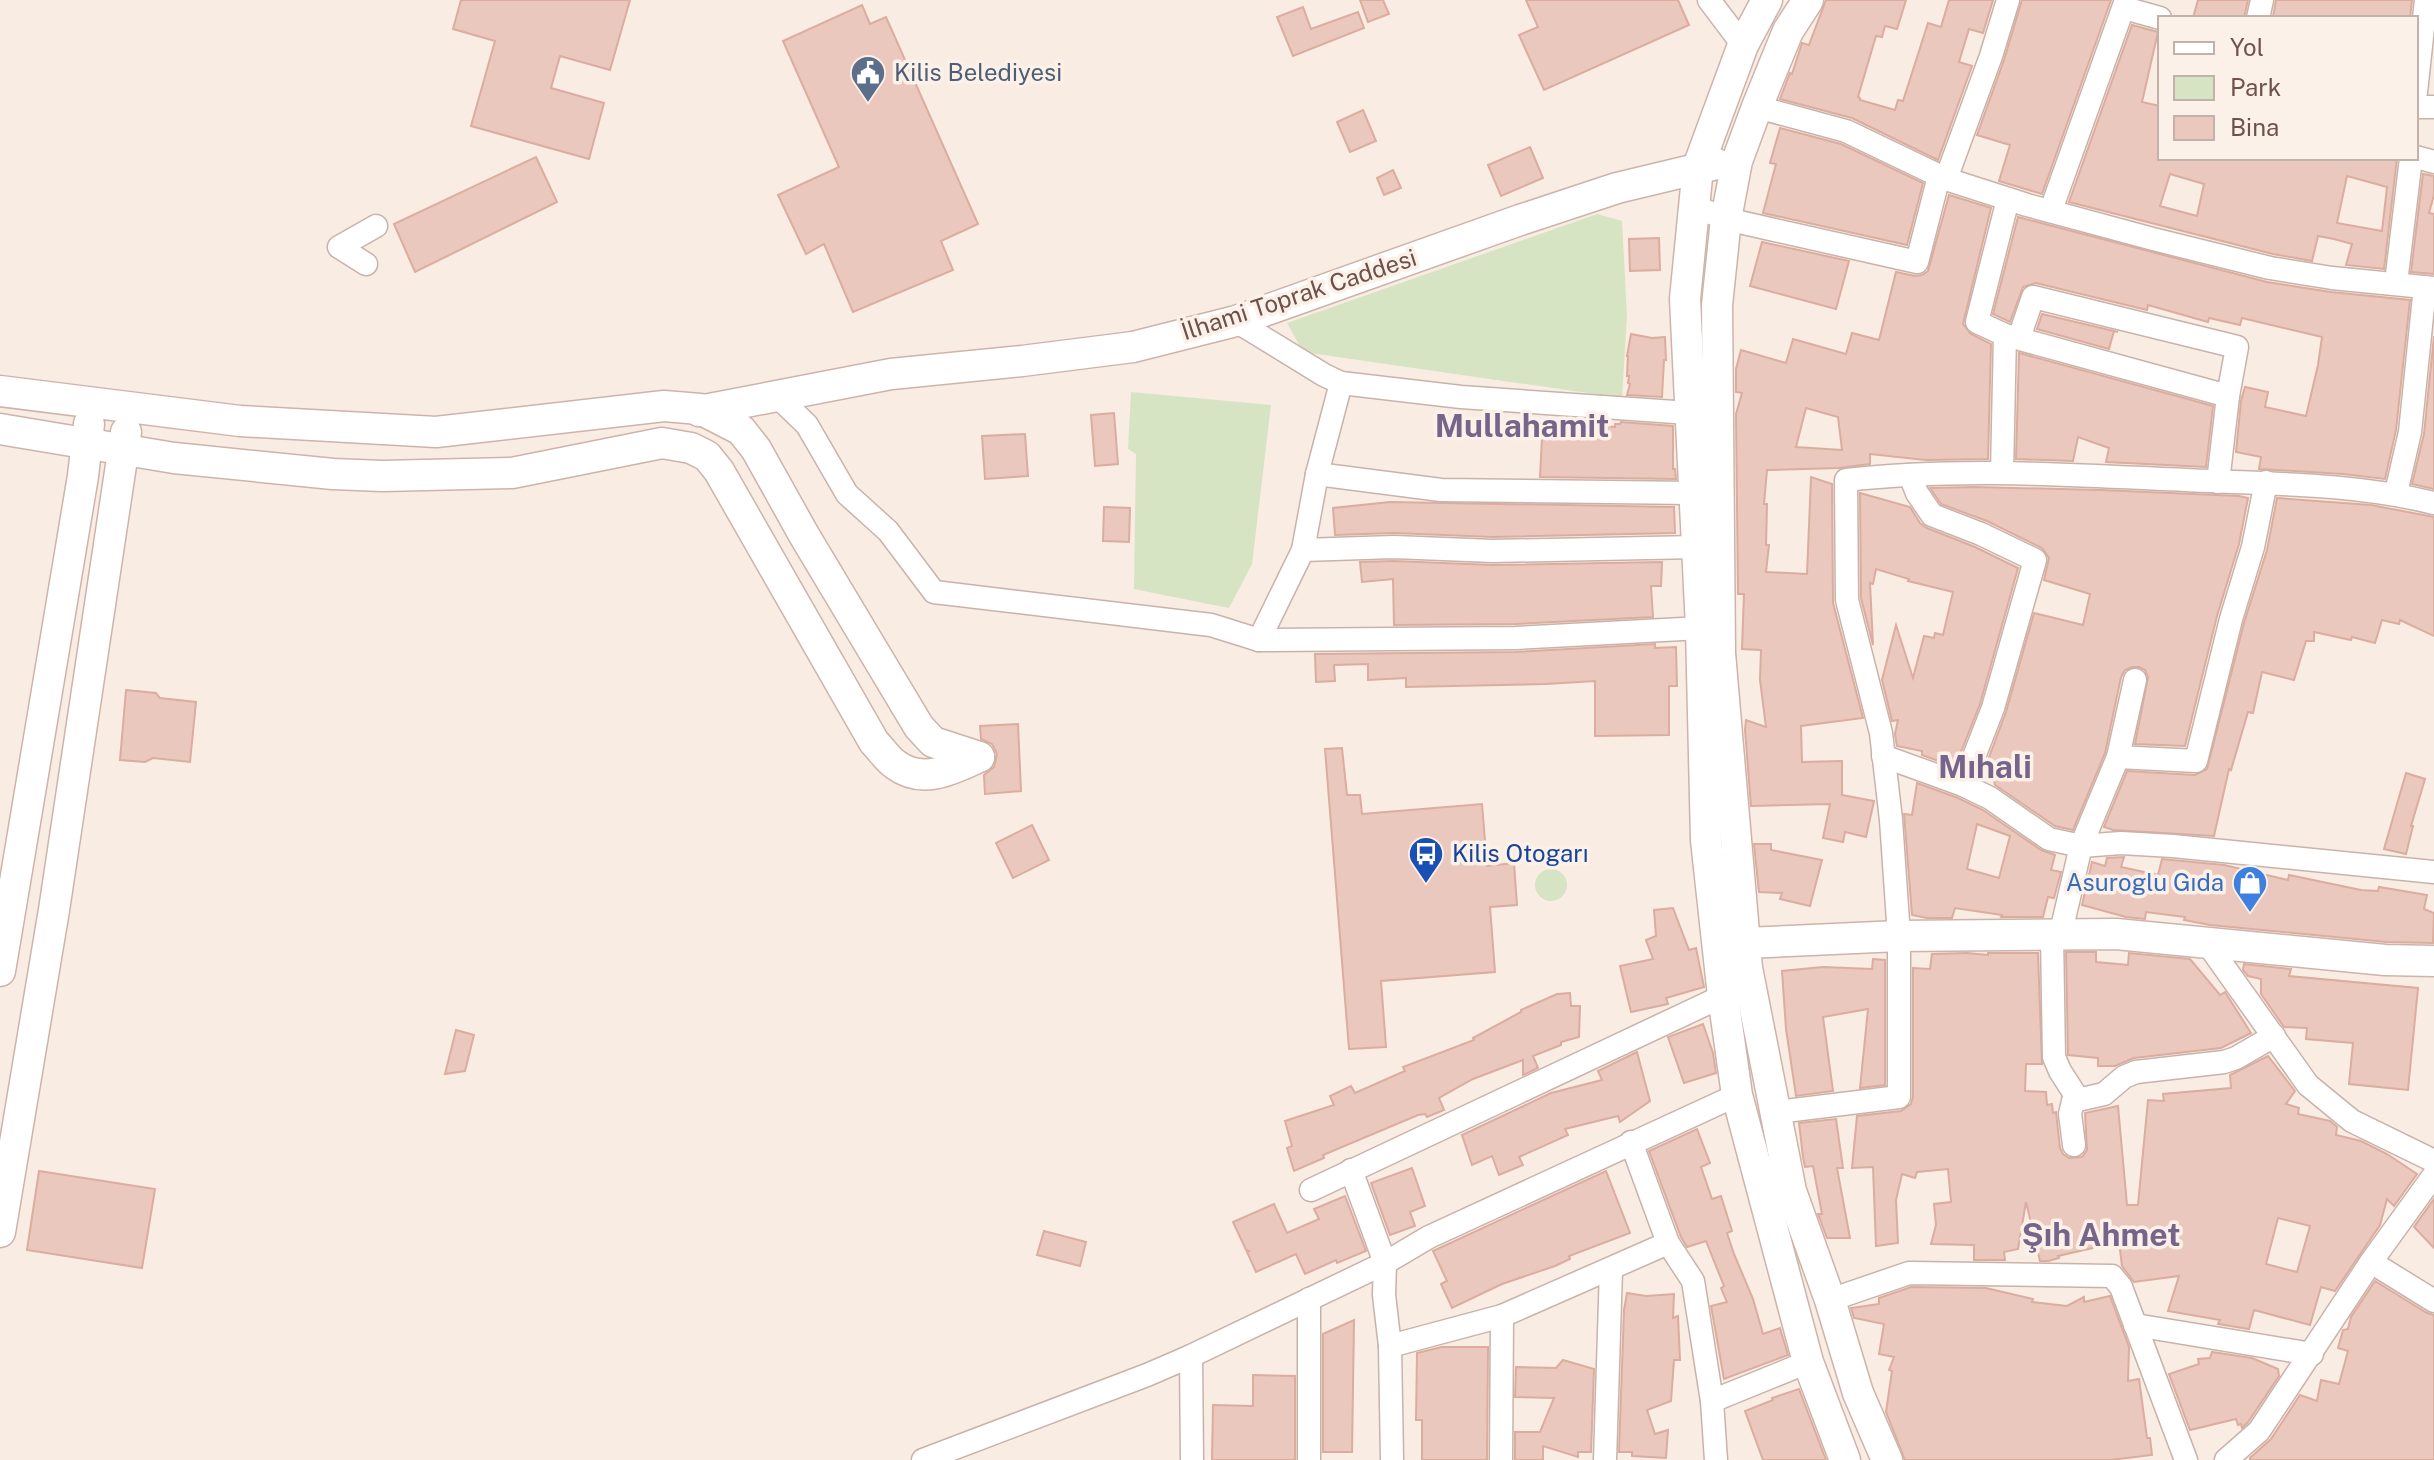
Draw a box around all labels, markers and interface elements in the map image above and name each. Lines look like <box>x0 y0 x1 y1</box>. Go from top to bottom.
legend <box>2158 16 2418 160</box>
text: Yol <box>2230 33 2264 61</box>
public building icon: Kilis Belediyesi <box>849 54 887 104</box>
place label: Kilis Belediyesi <box>894 58 1062 86</box>
text: Park <box>2230 73 2281 101</box>
text: Bina <box>2230 113 2279 141</box>
street label: İlhami Toprak Caddesi <box>1178 243 1420 345</box>
district label: Mullahamit <box>1435 407 1609 444</box>
district label: Mıhali <box>1938 748 2032 785</box>
bus stop icon: Kilis Otogarı <box>1407 835 1445 885</box>
place label: Kilis Otogarı <box>1452 839 1588 867</box>
shop icon: Asuroglu Gıda <box>2231 864 2269 914</box>
place label: Asuroglu Gıda <box>2066 868 2224 896</box>
district label: Şıh Ahmet <box>2021 1216 2181 1253</box>

